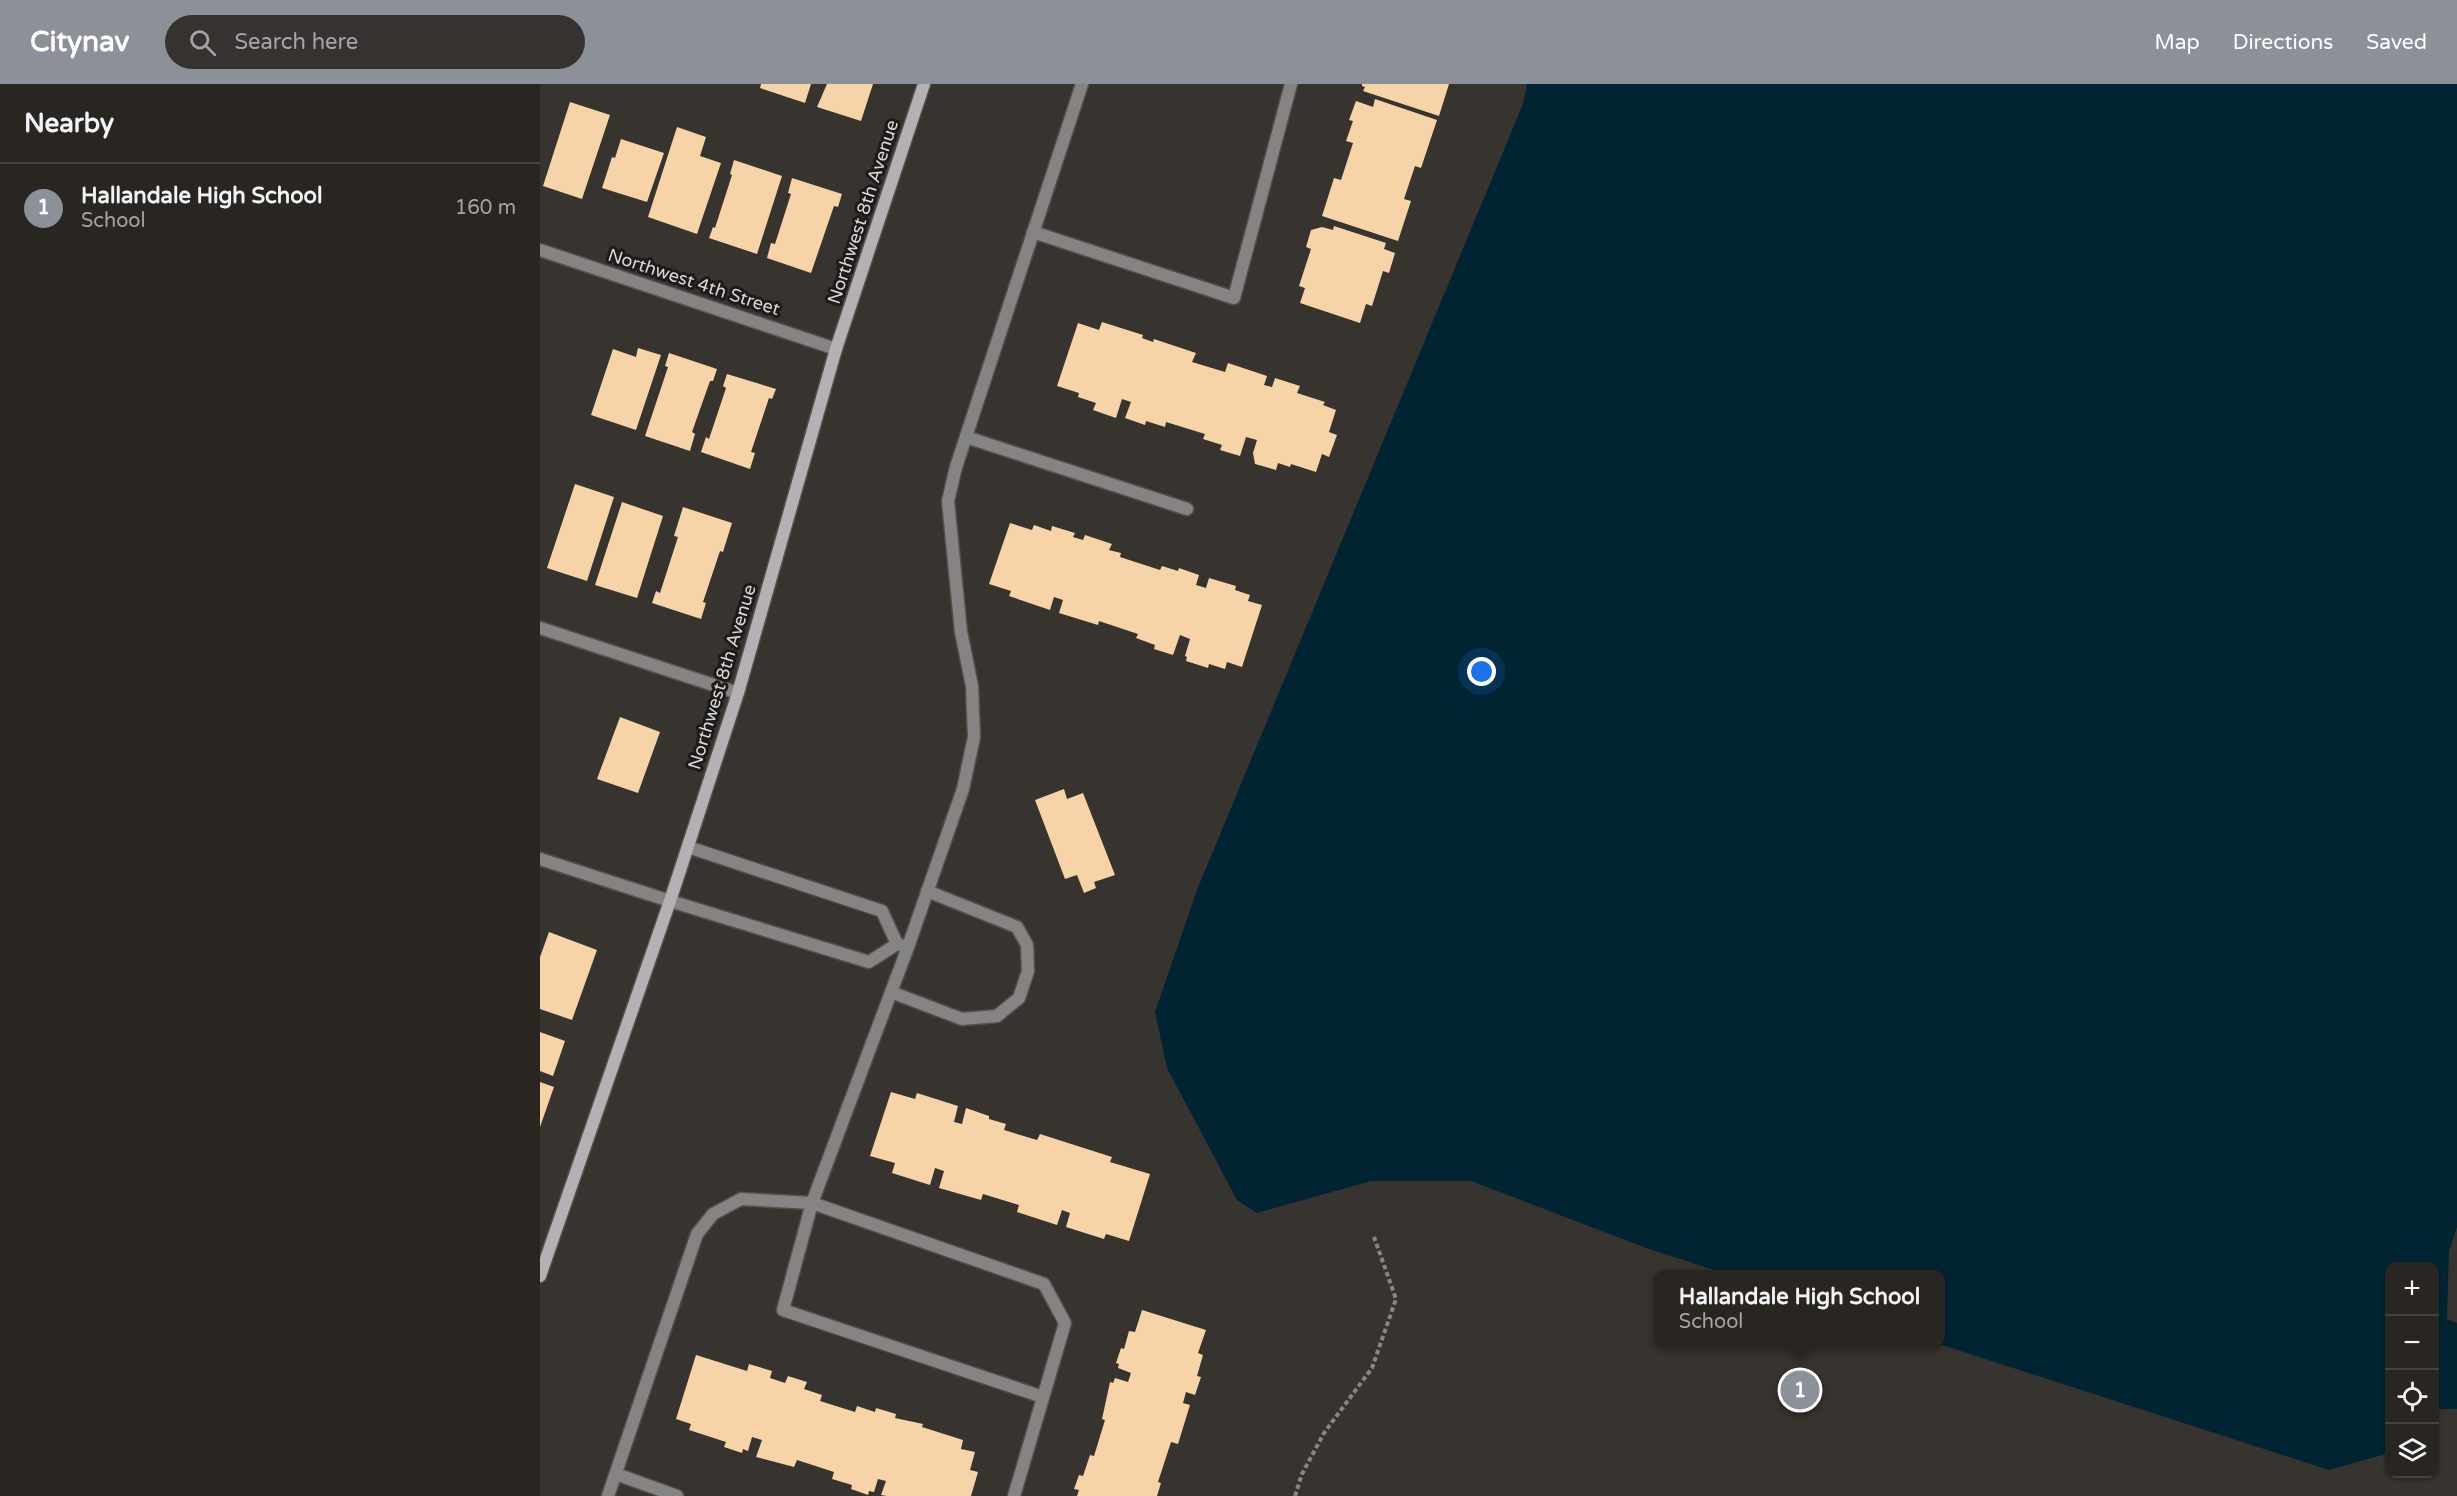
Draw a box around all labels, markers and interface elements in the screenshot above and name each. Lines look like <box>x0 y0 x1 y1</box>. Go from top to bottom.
search box <box>165 15 585 69</box>
text: Citynav <box>30 25 129 59</box>
icon: search <box>186 26 219 59</box>
text: Search here <box>234 29 358 55</box>
text: Map <box>2154 30 2200 55</box>
text: Directions <box>2233 30 2333 55</box>
text: Saved <box>2366 30 2427 55</box>
text: Nearby <box>24 108 114 139</box>
street label: Northwest 8th Avenue <box>823 117 903 307</box>
text: Hallandale High School <box>81 183 322 209</box>
text: 1 <box>37 196 50 220</box>
text: 160 m <box>455 196 516 220</box>
text: School <box>81 209 145 233</box>
street label: Northwest 4th Street <box>605 244 783 320</box>
street label: Northwest 8th Avenue <box>683 582 761 772</box>
your location <box>1467 657 1496 686</box>
map controls <box>2385 1262 2439 1478</box>
button: + <box>2385 1262 2439 1316</box>
popup <box>1654 1270 1945 1348</box>
text: Hallandale High School <box>1679 1284 1920 1310</box>
text: School <box>1679 1310 1743 1334</box>
button: − <box>2385 1316 2439 1370</box>
pin: 1 <box>1780 1368 1820 1412</box>
button: locate <box>2385 1370 2439 1424</box>
button: layers <box>2385 1424 2439 1478</box>

